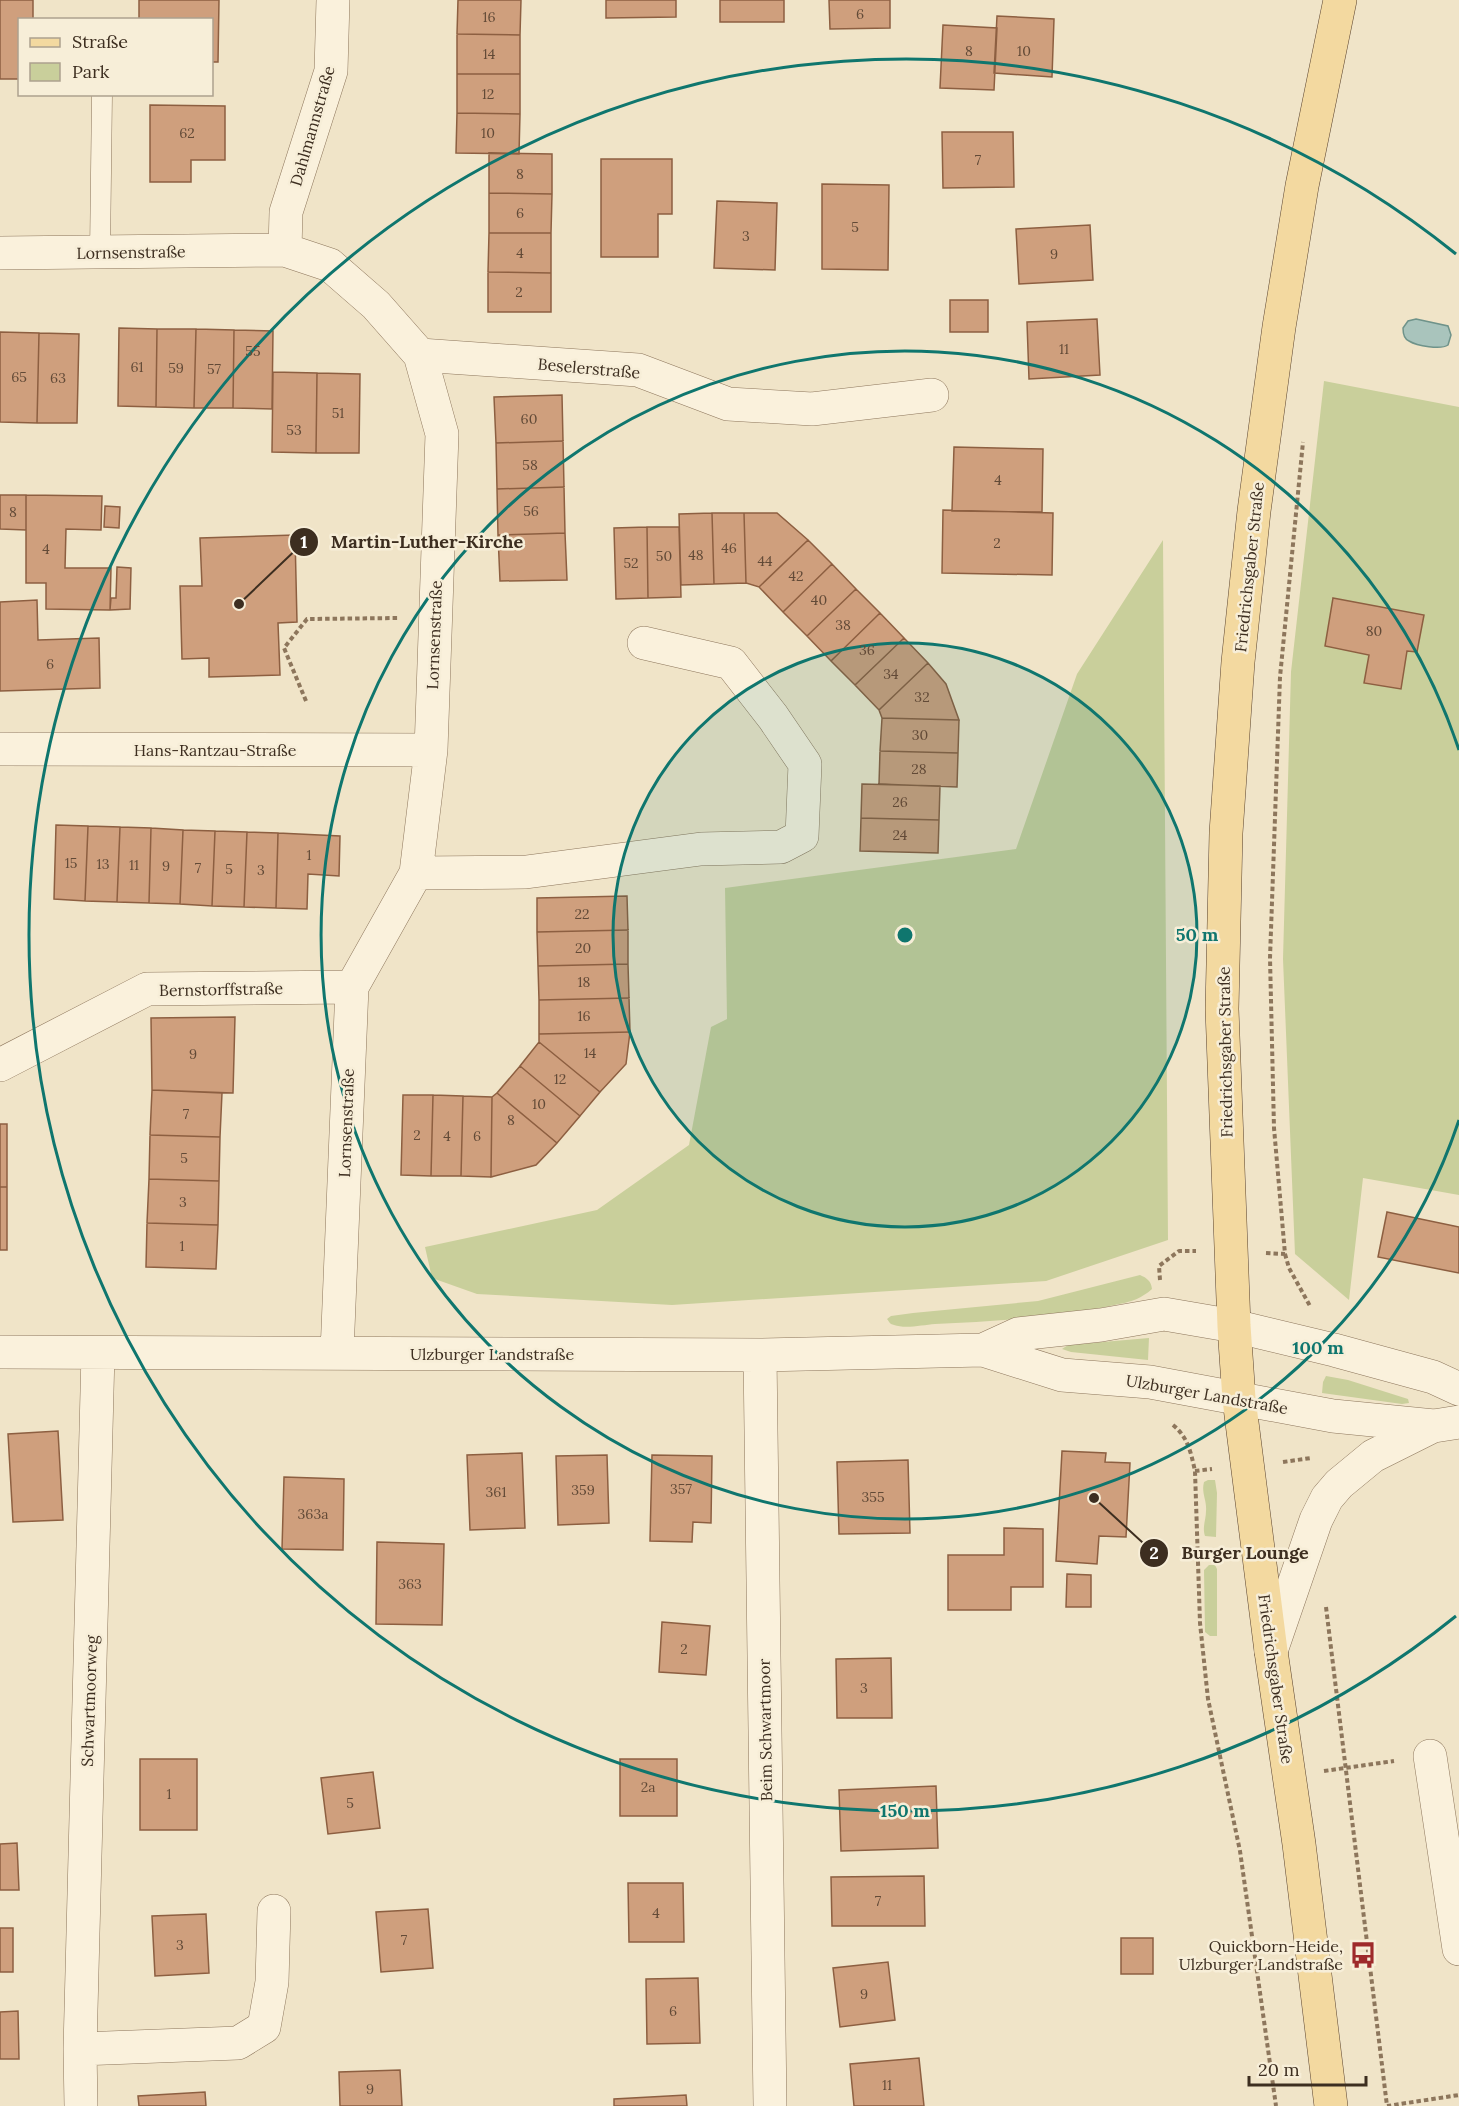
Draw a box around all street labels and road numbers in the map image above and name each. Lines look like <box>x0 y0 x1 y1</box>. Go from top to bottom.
street label: Dahlmannstraße <box>285 63 339 188</box>
street label: Lornsenstraße <box>76 241 186 263</box>
street label: Beselerstraße <box>537 354 641 382</box>
street label: Friedrichsgaber Straße <box>1230 481 1268 653</box>
street label: Lornsenstraße <box>422 580 446 690</box>
street label: Hans-Rantzau-Straße <box>134 740 297 760</box>
street label: Friedrichsgaber Straße <box>1214 966 1236 1138</box>
street label: Bernstorffstraße <box>159 978 284 1000</box>
street label: Lornsenstraße <box>334 1068 358 1178</box>
street label: Ulzburger Landstraße <box>410 1344 574 1364</box>
street label: Ulzburger Landstraße <box>1124 1370 1290 1418</box>
street label: Friedrichsgaber Straße <box>1254 1593 1298 1765</box>
street label: Schwartmoorweg <box>77 1634 101 1767</box>
street label: Beim Schwartmoor <box>754 1658 776 1802</box>

